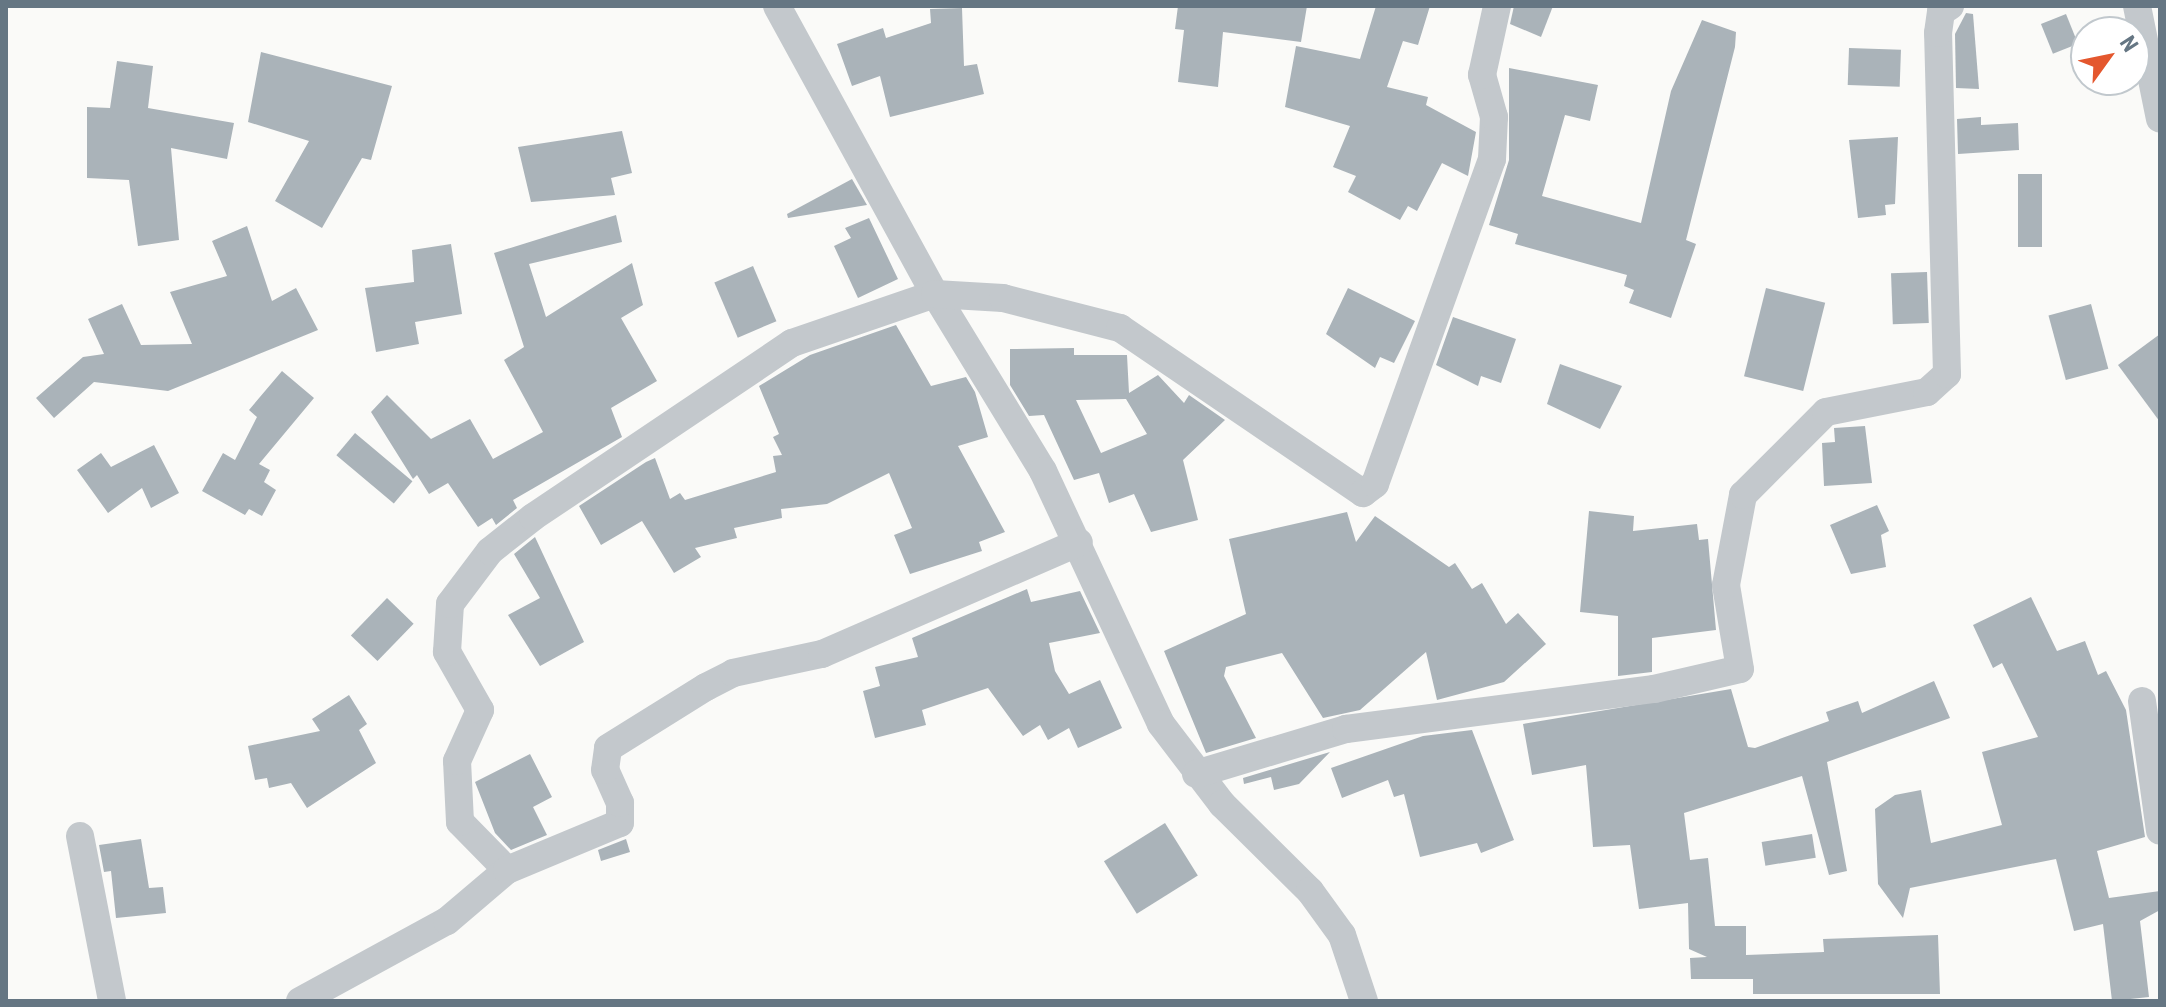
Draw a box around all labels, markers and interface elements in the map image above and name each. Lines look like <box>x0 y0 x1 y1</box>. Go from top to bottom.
north arrow <box>2070 16 2150 96</box>
text: N <box>2115 31 2143 56</box>

